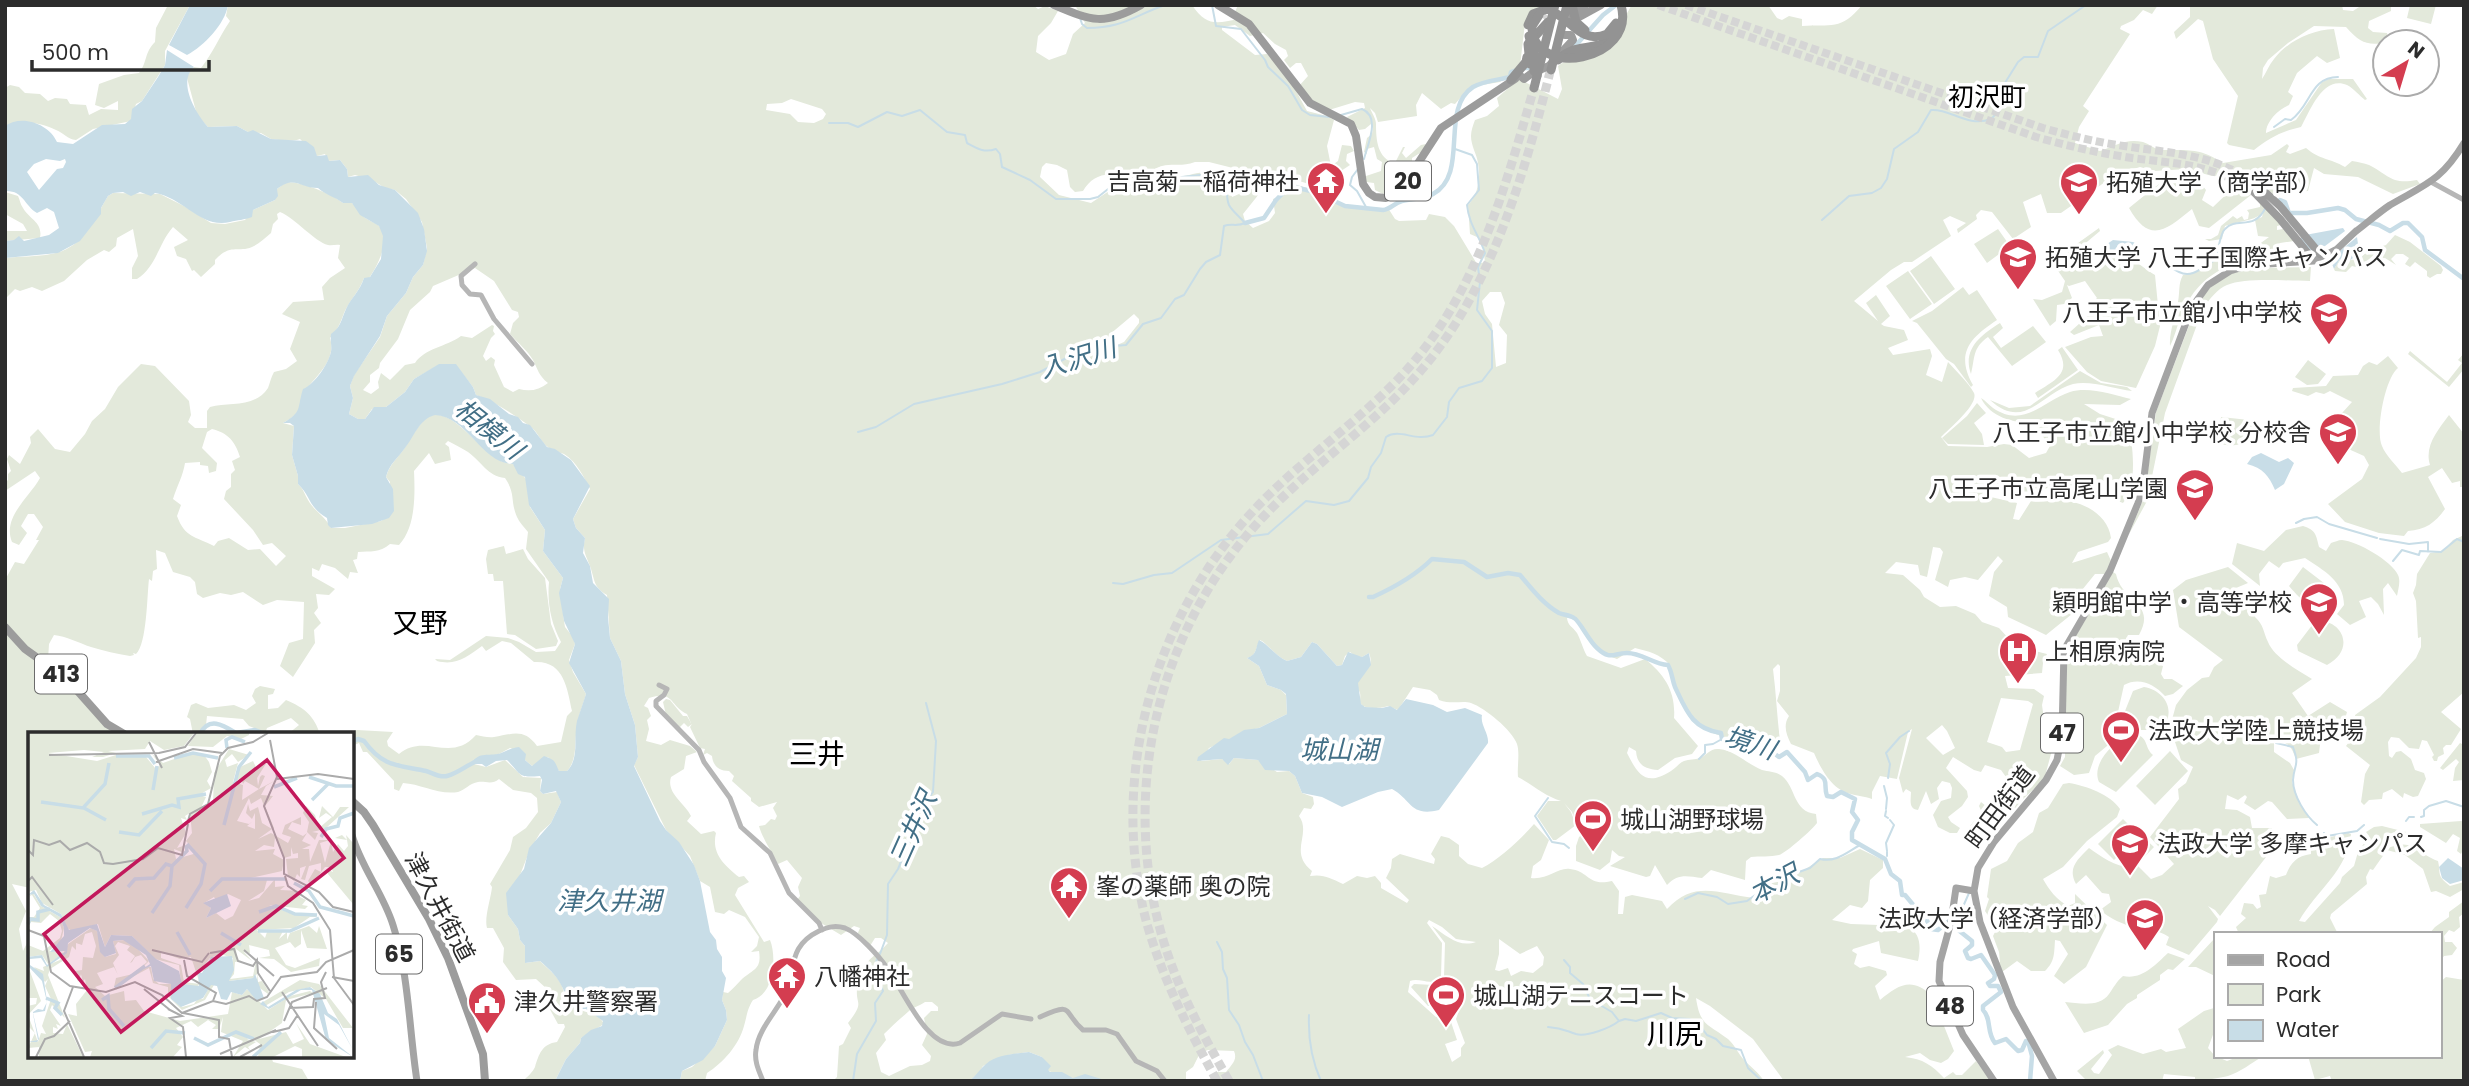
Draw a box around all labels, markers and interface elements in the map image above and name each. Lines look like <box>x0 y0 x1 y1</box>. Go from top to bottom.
scale bar <box>32 28 208 72</box>
north arrow <box>2371 28 2441 98</box>
text: N <box>2402 35 2430 65</box>
text: 500 m <box>42 38 109 67</box>
district label: 初沢町 <box>1948 79 2026 115</box>
temple icon: 吉高菊一稲荷神社 <box>1305 160 1347 215</box>
school or university icon: 拓殖大学（商学部） <box>2058 161 2100 216</box>
road number: 20 <box>1385 162 1431 200</box>
place label: 吉高菊一稲荷神社 <box>1107 165 1299 198</box>
place label: 拓殖大学（商学部） <box>2106 166 2322 199</box>
school or university icon: 拓殖大学 八王子国際キャンパス <box>1997 236 2039 291</box>
place label: 拓殖大学 八王子国際キャンパス <box>2045 241 2387 274</box>
school or university icon: 八王子市立館小中学校 <box>2308 291 2350 346</box>
place label: 八王子市立館小中学校 <box>2062 296 2302 329</box>
water label: 入沢川 <box>1035 329 1123 387</box>
water label: 相模川 <box>447 390 533 469</box>
school or university icon: 八王子市立館小中学校 分校舎 <box>2317 411 2359 466</box>
place label: 八王子市立館小中学校 分校舎 <box>1993 416 2311 449</box>
school or university icon: 八王子市立高尾山学園 <box>2174 467 2216 522</box>
place label: 八王子市立高尾山学園 <box>1928 472 2168 505</box>
school or university icon: 穎明館中学・高等学校 <box>2298 581 2340 636</box>
place label: 穎明館中学・高等学校 <box>2052 586 2292 619</box>
district label: 又野 <box>392 604 448 643</box>
hospital icon: 上相原病院 <box>1997 630 2039 685</box>
place label: 上相原病院 <box>2045 635 2165 668</box>
road number: 413 <box>35 654 87 694</box>
sports icon: 法政大学陸上競技場 <box>2100 709 2142 764</box>
road number: 47 <box>2041 713 2083 752</box>
place label: 法政大学陸上競技場 <box>2148 714 2364 747</box>
water label: 境川 <box>1720 718 1783 769</box>
inset map <box>28 732 354 1058</box>
water label: 城山湖 <box>1300 732 1382 768</box>
district label: 三井 <box>789 735 845 774</box>
street label: 町田街道 <box>1958 759 2042 855</box>
water label: 三井沢 <box>881 783 947 872</box>
sports icon: 城山湖野球場 <box>1572 798 1614 853</box>
place label: 城山湖野球場 <box>1620 803 1764 836</box>
school or university icon: 法政大学 多摩キャンパス <box>2109 822 2151 877</box>
place label: 法政大学 多摩キャンパス <box>2157 827 2427 860</box>
street label: 津久井街道 <box>397 846 483 968</box>
water label: 本沢 <box>1743 854 1808 912</box>
temple icon: 峯の薬師 奥の院 <box>1048 865 1090 920</box>
place label: 峯の薬師 奥の院 <box>1096 870 1270 903</box>
water label: 津久井湖 <box>557 883 665 919</box>
school or university icon: 法政大学（経済学部） <box>2124 897 2166 952</box>
place label: 法政大学（経済学部） <box>1878 902 2118 935</box>
legend <box>2214 932 2441 1058</box>
road number: 65 <box>376 934 422 973</box>
text: Road <box>2276 945 2331 974</box>
temple icon: 八幡神社 <box>766 955 808 1010</box>
place label: 八幡神社 <box>814 960 910 993</box>
sports icon: 城山湖テニスコート <box>1425 974 1467 1029</box>
place label: 城山湖テニスコート <box>1473 979 1689 1012</box>
public building icon: 津久井警察署 <box>466 980 508 1035</box>
text: Park <box>2276 980 2321 1009</box>
place label: 津久井警察署 <box>514 985 658 1018</box>
road number: 48 <box>1927 987 1973 1026</box>
district label: 川尻 <box>1647 1015 1703 1054</box>
text: Water <box>2276 1015 2339 1044</box>

